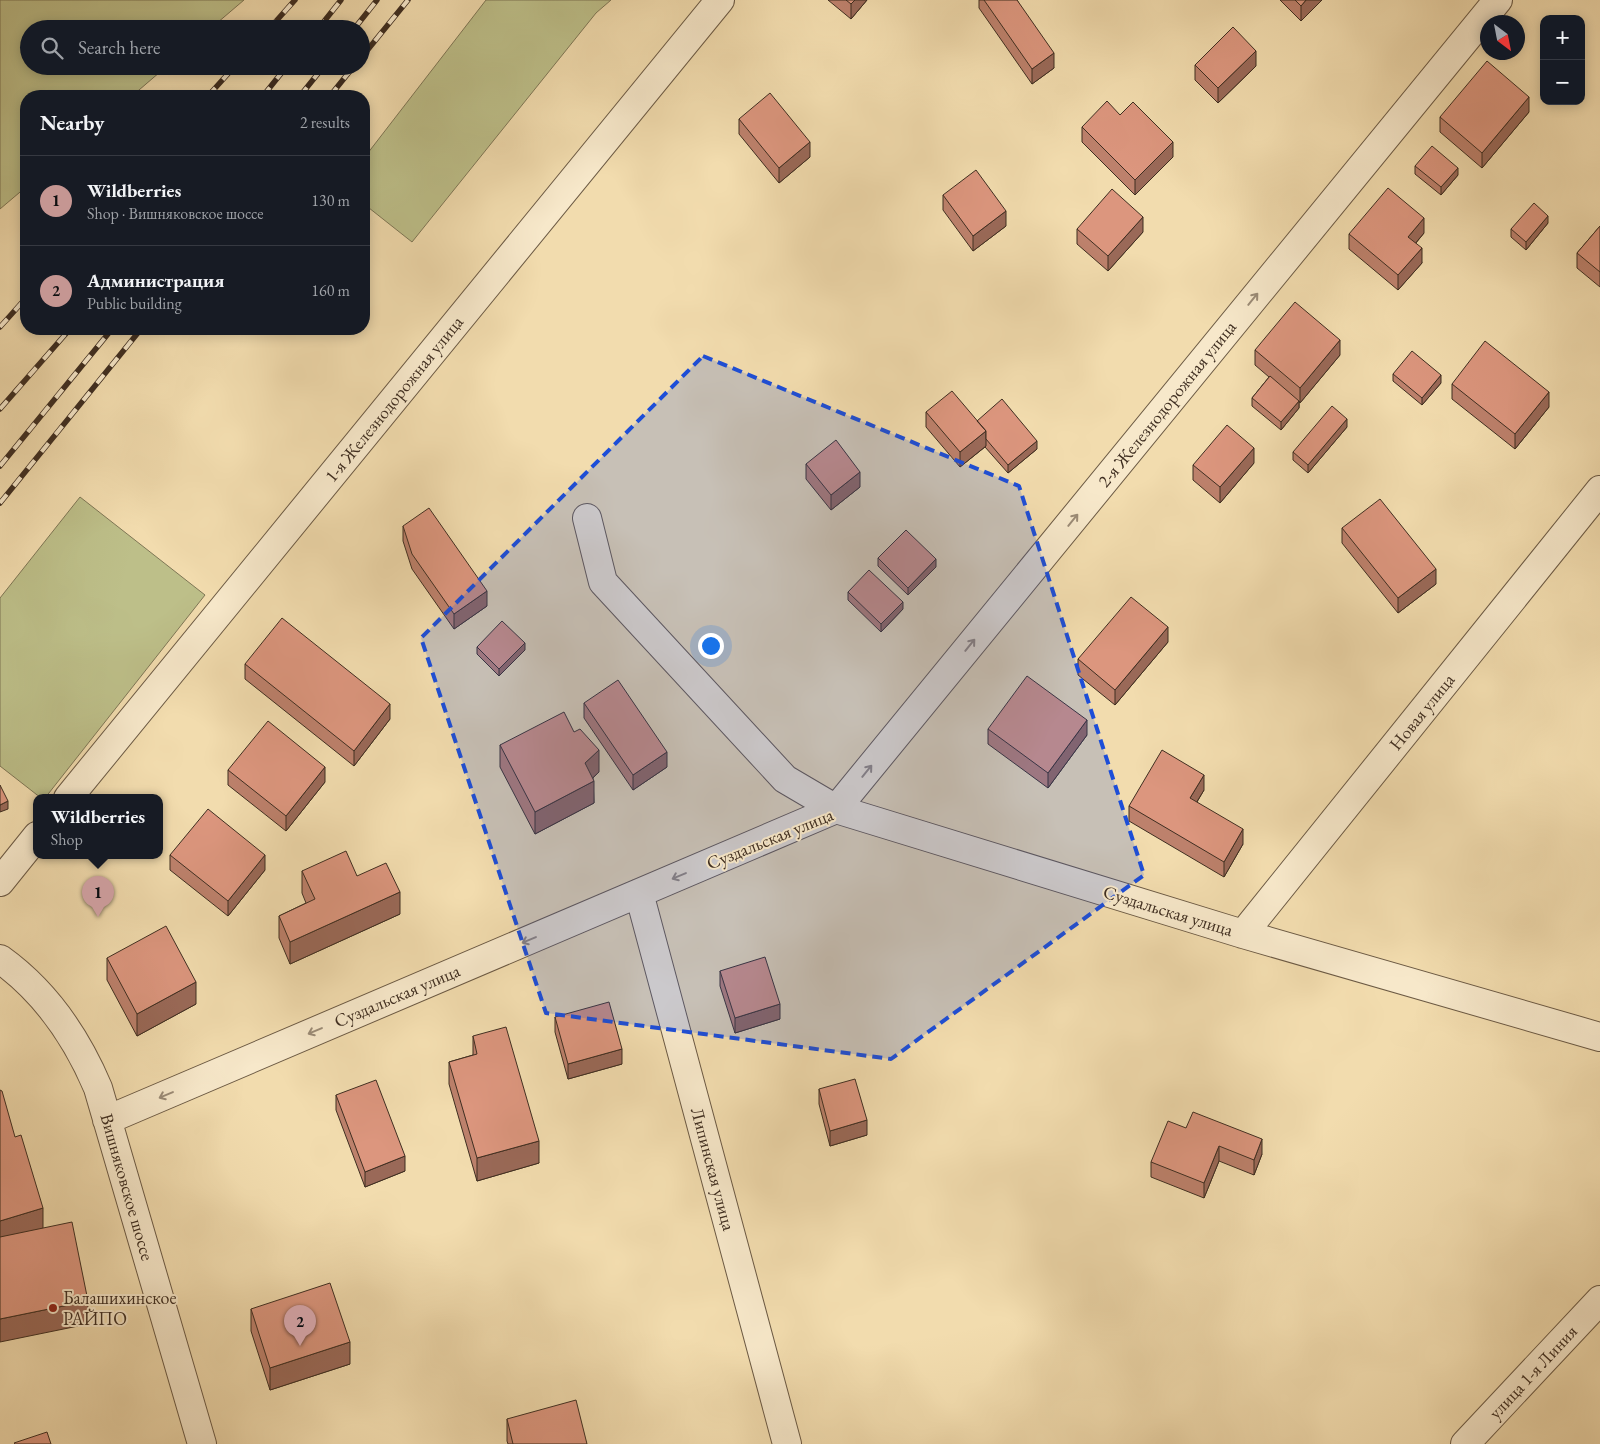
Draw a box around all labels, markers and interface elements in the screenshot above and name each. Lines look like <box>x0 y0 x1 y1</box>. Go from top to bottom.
north arrow <box>1480 15 1525 60</box>
map controls <box>1540 15 1585 105</box>
button: + <box>1540 15 1585 60</box>
search box <box>20 20 370 75</box>
icon: search <box>38 34 66 62</box>
text: Search here <box>78 35 160 60</box>
button: − <box>1540 60 1585 105</box>
text: Nearby <box>40 109 104 136</box>
text: 2 results <box>300 112 350 133</box>
text: Wildberries <box>87 178 181 203</box>
text: 1 <box>52 190 60 211</box>
text: 130 m <box>311 190 350 211</box>
text: Shop · Вишняковское шоссе <box>87 203 264 224</box>
text: Администрация <box>87 268 224 293</box>
text: 2 <box>52 280 60 301</box>
text: 160 m <box>311 280 350 301</box>
text: Public building <box>87 293 182 314</box>
one-way arrow <box>1248 293 1259 306</box>
street label: 1-я Железнодорожная улица <box>319 310 468 487</box>
street label: 2-я Железнодорожная улица <box>1092 315 1241 492</box>
one-way arrow <box>1067 513 1078 526</box>
your location <box>698 633 724 659</box>
one-way arrow <box>964 639 975 652</box>
street label: Новая улица <box>1384 668 1460 755</box>
one-way arrow <box>861 765 872 778</box>
popup <box>33 794 163 859</box>
street label: Суздальская улица <box>703 802 837 874</box>
text: Wildberries <box>51 804 145 829</box>
text: Shop <box>51 829 83 850</box>
one-way arrow <box>672 872 687 882</box>
pin: 1 <box>82 876 114 917</box>
street label: Суздальская улица <box>1100 880 1237 941</box>
one-way arrow <box>522 936 537 946</box>
street label: Суздальская улица <box>330 958 464 1032</box>
one-way arrow <box>308 1027 323 1037</box>
one-way arrow <box>159 1090 174 1100</box>
street label: Липинская улица <box>686 1105 741 1234</box>
street label: Вишняковское шоссе <box>95 1111 159 1263</box>
place label: Балашихинское РАЙПО <box>63 1286 176 1330</box>
marker: Балашихинское РАЙПО <box>47 1302 59 1314</box>
pin: 2 <box>284 1305 316 1346</box>
street label: улица 1-я Линия <box>1483 1320 1582 1423</box>

